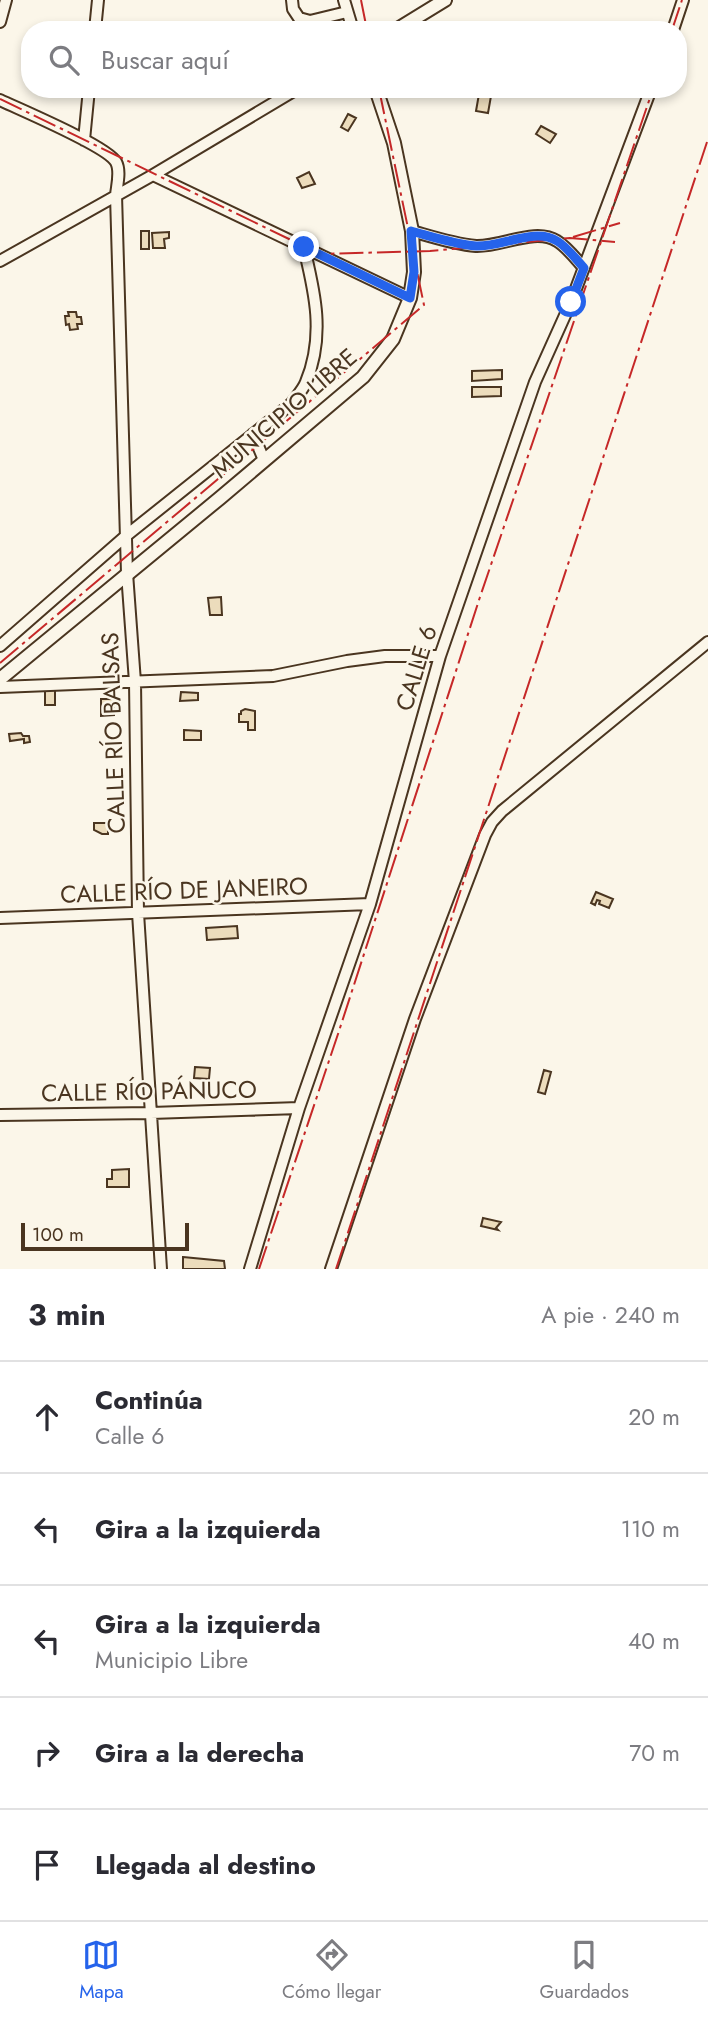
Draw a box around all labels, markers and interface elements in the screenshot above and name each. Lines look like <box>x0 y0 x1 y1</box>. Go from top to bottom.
search box <box>21 21 687 98</box>
icon: search <box>45 41 83 79</box>
text: Buscar aquí <box>101 41 229 79</box>
route end <box>288 231 319 262</box>
route start <box>555 286 586 317</box>
street label: MUNICIPIO LIBRE <box>203 340 365 486</box>
street label: CALLE 6 <box>386 621 446 715</box>
street label: CALLE RÍO BALSAS <box>92 632 134 834</box>
street label: CALLE RÍO DE JANEIRO <box>60 868 308 912</box>
street label: CALLE RÍO PÁNUCO <box>41 1072 257 1110</box>
scale bar <box>21 1220 189 1252</box>
text: 100 m <box>32 1221 84 1248</box>
text: 3 min <box>28 1293 106 1336</box>
text: A pie · 240 m <box>541 1298 680 1332</box>
text: Continúa <box>95 1381 203 1419</box>
icon: ahead <box>28 1398 66 1436</box>
text: 20 m <box>628 1400 680 1434</box>
text: Calle 6 <box>95 1419 164 1453</box>
icon: left <box>28 1510 66 1548</box>
text: Gira a la izquierda <box>95 1510 321 1548</box>
text: 110 m <box>621 1512 680 1546</box>
text: Gira a la izquierda <box>95 1605 321 1643</box>
icon: left <box>28 1622 66 1660</box>
text: 40 m <box>628 1624 680 1658</box>
text: Municipio Libre <box>95 1643 248 1677</box>
icon: right <box>28 1734 66 1772</box>
text: Gira a la derecha <box>95 1734 304 1772</box>
text: 70 m <box>629 1736 680 1770</box>
icon: arrive <box>28 1846 66 1884</box>
text: Llegada al destino <box>95 1846 316 1884</box>
tab: Mapa <box>79 1936 124 2005</box>
tab: Cómo llegar <box>282 1936 381 2005</box>
tab: Guardados <box>540 1936 629 2005</box>

